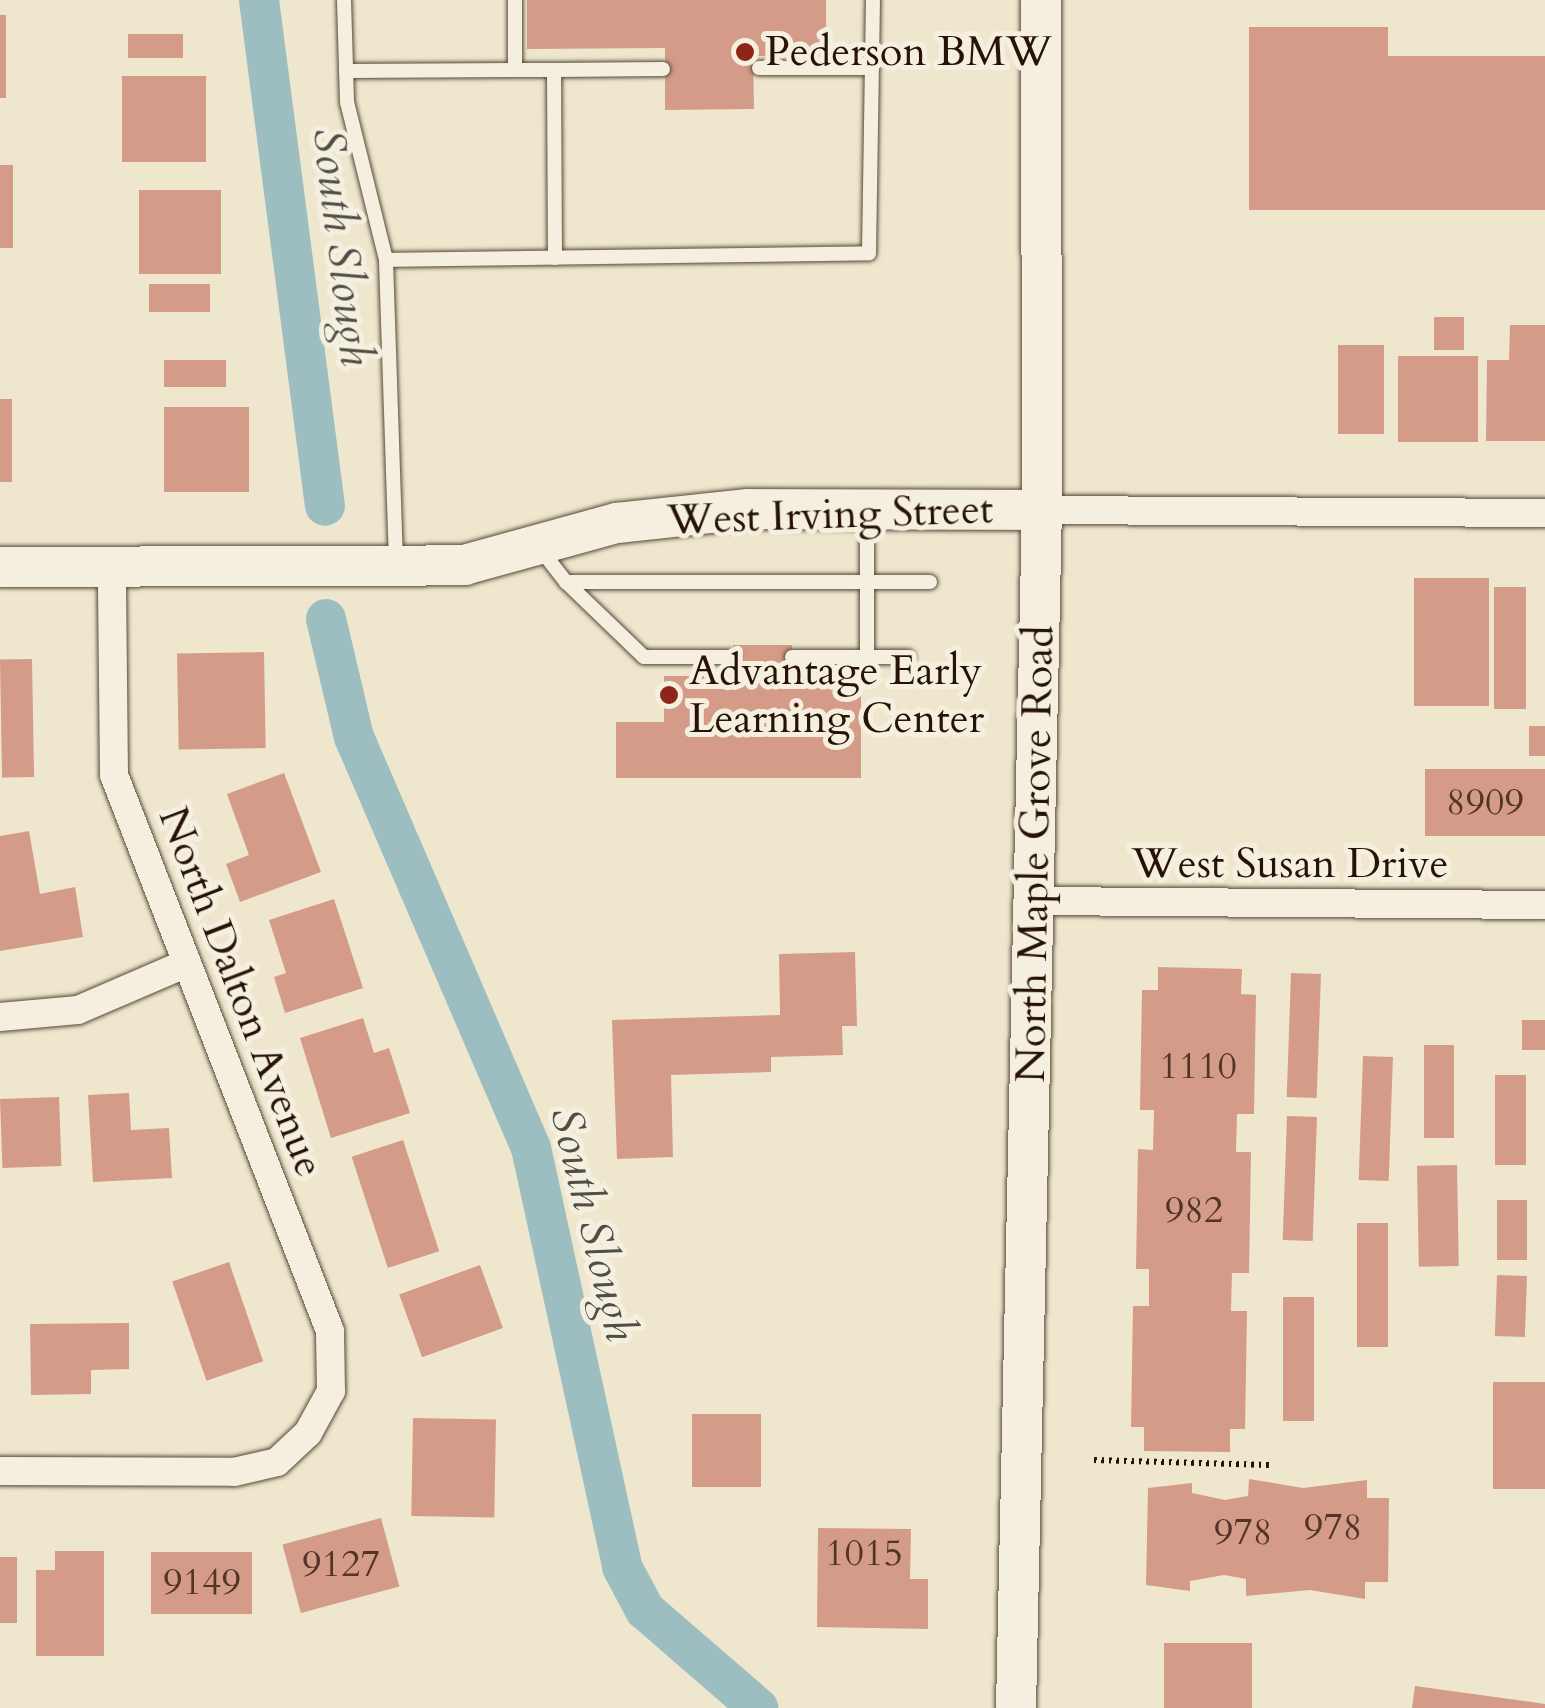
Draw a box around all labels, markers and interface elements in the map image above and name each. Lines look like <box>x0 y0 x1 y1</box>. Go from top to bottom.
place label: Pederson BMW <box>765 27 1052 77</box>
marker: Pederson BMW <box>734 41 756 63</box>
water label: South Slough <box>301 125 383 369</box>
street label: West Irving Street <box>666 484 994 546</box>
street label: North Maple Grove Road <box>1006 625 1064 1083</box>
place label: Advantage Early Learning Center <box>689 646 984 744</box>
marker: Advantage Early Learning Center <box>658 684 680 706</box>
house number: 8909 <box>1446 780 1524 826</box>
street label: North Dalton Avenue <box>147 800 335 1184</box>
street label: West Susan Drive <box>1131 839 1449 889</box>
house number: 1110 <box>1159 1044 1237 1090</box>
water label: South Slough <box>538 1102 648 1346</box>
house number: 982 <box>1165 1188 1223 1234</box>
house number: 978 <box>1304 1505 1362 1551</box>
house number: 978 <box>1214 1510 1272 1556</box>
house number: 1015 <box>825 1531 903 1577</box>
house number: 9127 <box>302 1542 380 1588</box>
house number: 9149 <box>163 1560 241 1606</box>

